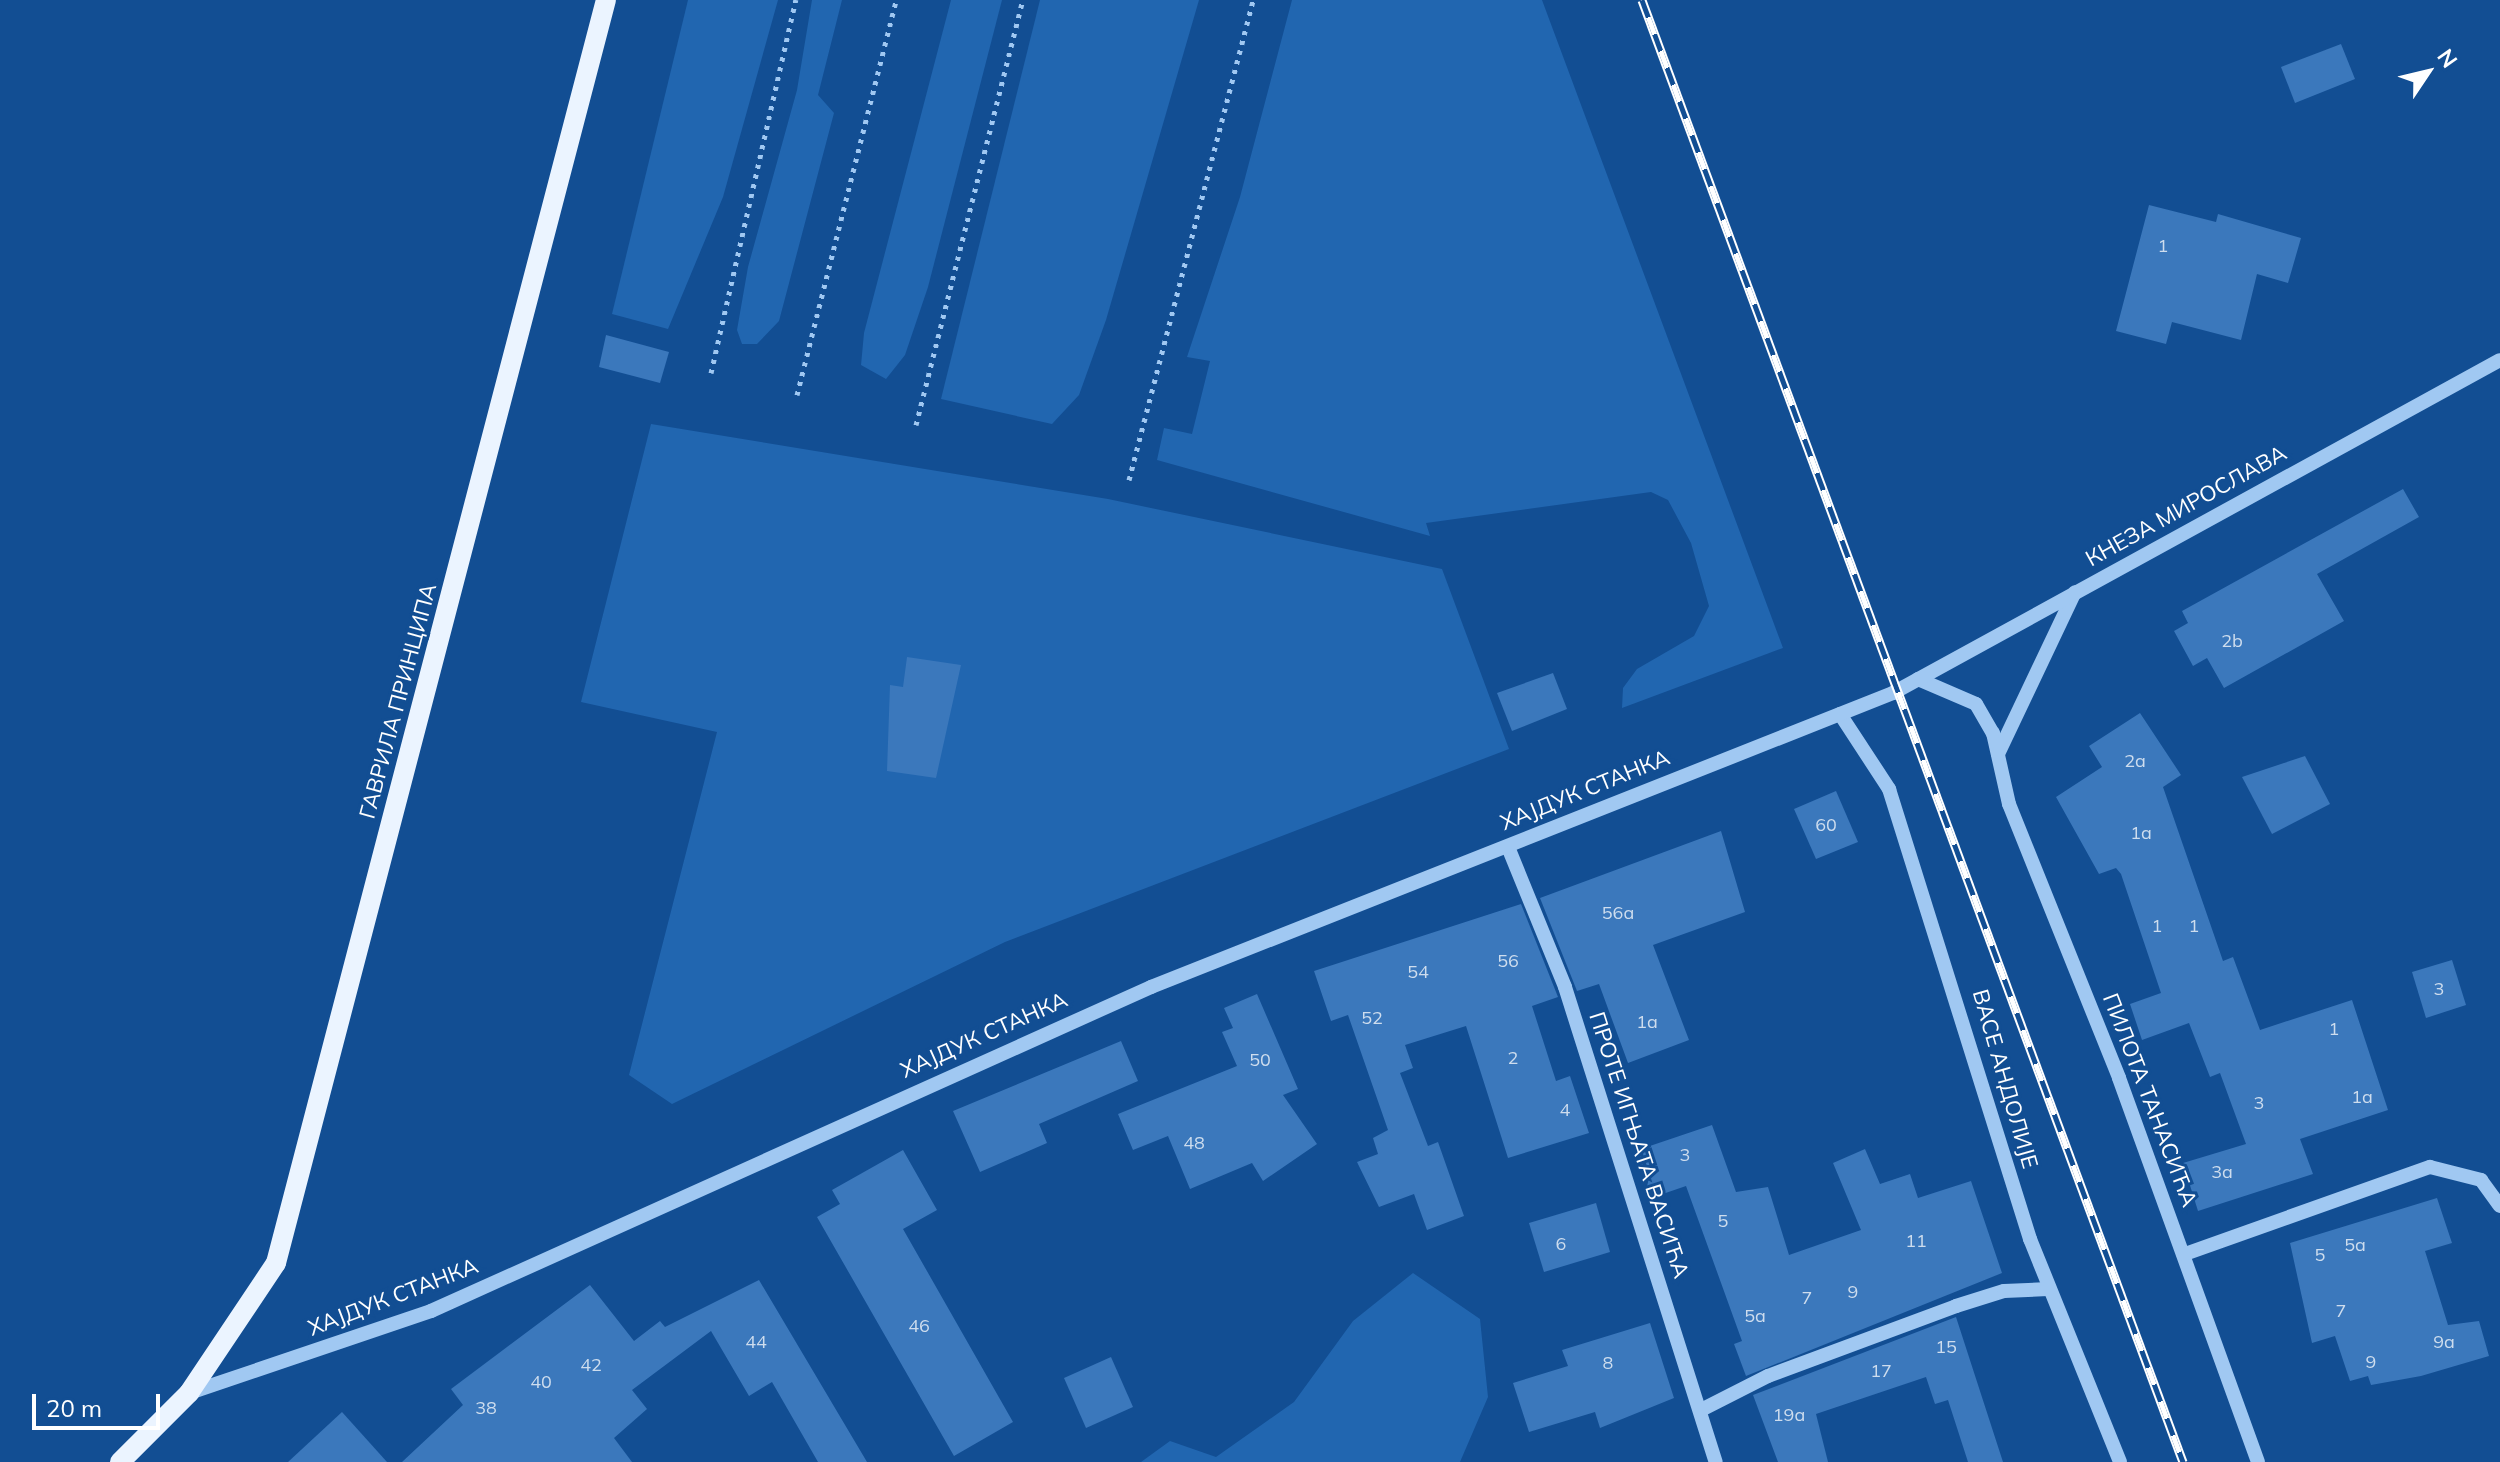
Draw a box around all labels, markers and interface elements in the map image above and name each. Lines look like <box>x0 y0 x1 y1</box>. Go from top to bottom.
north arrow <box>2388 32 2468 112</box>
text: N <box>2431 43 2464 73</box>
house number: 1 <box>2158 235 2168 257</box>
street label: КНЕЗА МИРОСЛАВА <box>2081 440 2291 572</box>
street label: ГАВРИЛА ПРИНЦИПА <box>354 581 442 821</box>
house number: 2b <box>2221 630 2243 652</box>
street label: ХАЈДУК СТАНКА <box>1497 744 1673 836</box>
house number: 2a <box>2124 750 2146 772</box>
house number: 60 <box>1815 814 1837 836</box>
house number: 1a <box>2130 822 2152 844</box>
house number: 56a <box>1602 902 1634 924</box>
house number: 1 <box>2152 915 2162 937</box>
house number: 1 <box>2189 915 2199 937</box>
house number: 56 <box>1497 950 1519 972</box>
house number: 54 <box>1407 961 1429 983</box>
house number: 3 <box>2434 978 2444 1000</box>
street label: ХАЈДУК СТАНКА <box>896 986 1072 1084</box>
street label: ВАСЕ АНДОЛИЈЕ <box>1967 986 2043 1172</box>
street label: ПИЛОТА ТАНАСИЋА <box>2097 990 2203 1210</box>
house number: 52 <box>1361 1007 1383 1029</box>
street label: ПРОТЕ ИГЊАТА ВАСИЋА <box>1583 1009 1695 1281</box>
house number: 1a <box>1636 1011 1658 1033</box>
house number: 1 <box>2329 1018 2339 1040</box>
house number: 2 <box>1508 1047 1518 1069</box>
house number: 50 <box>1249 1049 1271 1071</box>
house number: 1a <box>2351 1086 2373 1108</box>
house number: 3 <box>2254 1092 2264 1114</box>
house number: 4 <box>1560 1099 1570 1121</box>
house number: 48 <box>1183 1132 1205 1154</box>
house number: 3 <box>1680 1144 1690 1166</box>
house number: 3a <box>2211 1161 2233 1183</box>
house number: 5 <box>1718 1210 1728 1232</box>
house number: 11 <box>1905 1230 1927 1252</box>
house number: 6 <box>1556 1233 1566 1255</box>
house number: 5a <box>2344 1234 2366 1256</box>
house number: 5 <box>2315 1244 2325 1266</box>
street label: ХАЈДУК СТАНКА <box>304 1252 482 1342</box>
house number: 9 <box>1848 1281 1858 1303</box>
house number: 7 <box>1802 1287 1812 1309</box>
house number: 7 <box>2336 1300 2346 1322</box>
house number: 5a <box>1744 1305 1766 1327</box>
house number: 46 <box>908 1315 930 1337</box>
house number: 44 <box>745 1331 767 1353</box>
house number: 9a <box>2433 1331 2455 1353</box>
house number: 15 <box>1935 1336 1957 1358</box>
house number: 9 <box>2366 1351 2376 1373</box>
house number: 8 <box>1603 1352 1613 1374</box>
house number: 42 <box>580 1354 602 1376</box>
house number: 17 <box>1870 1360 1892 1382</box>
house number: 40 <box>530 1371 552 1393</box>
scale bar <box>36 1378 164 1428</box>
text: 20 m <box>46 1393 102 1423</box>
house number: 38 <box>475 1397 497 1419</box>
house number: 19a <box>1773 1404 1805 1426</box>

